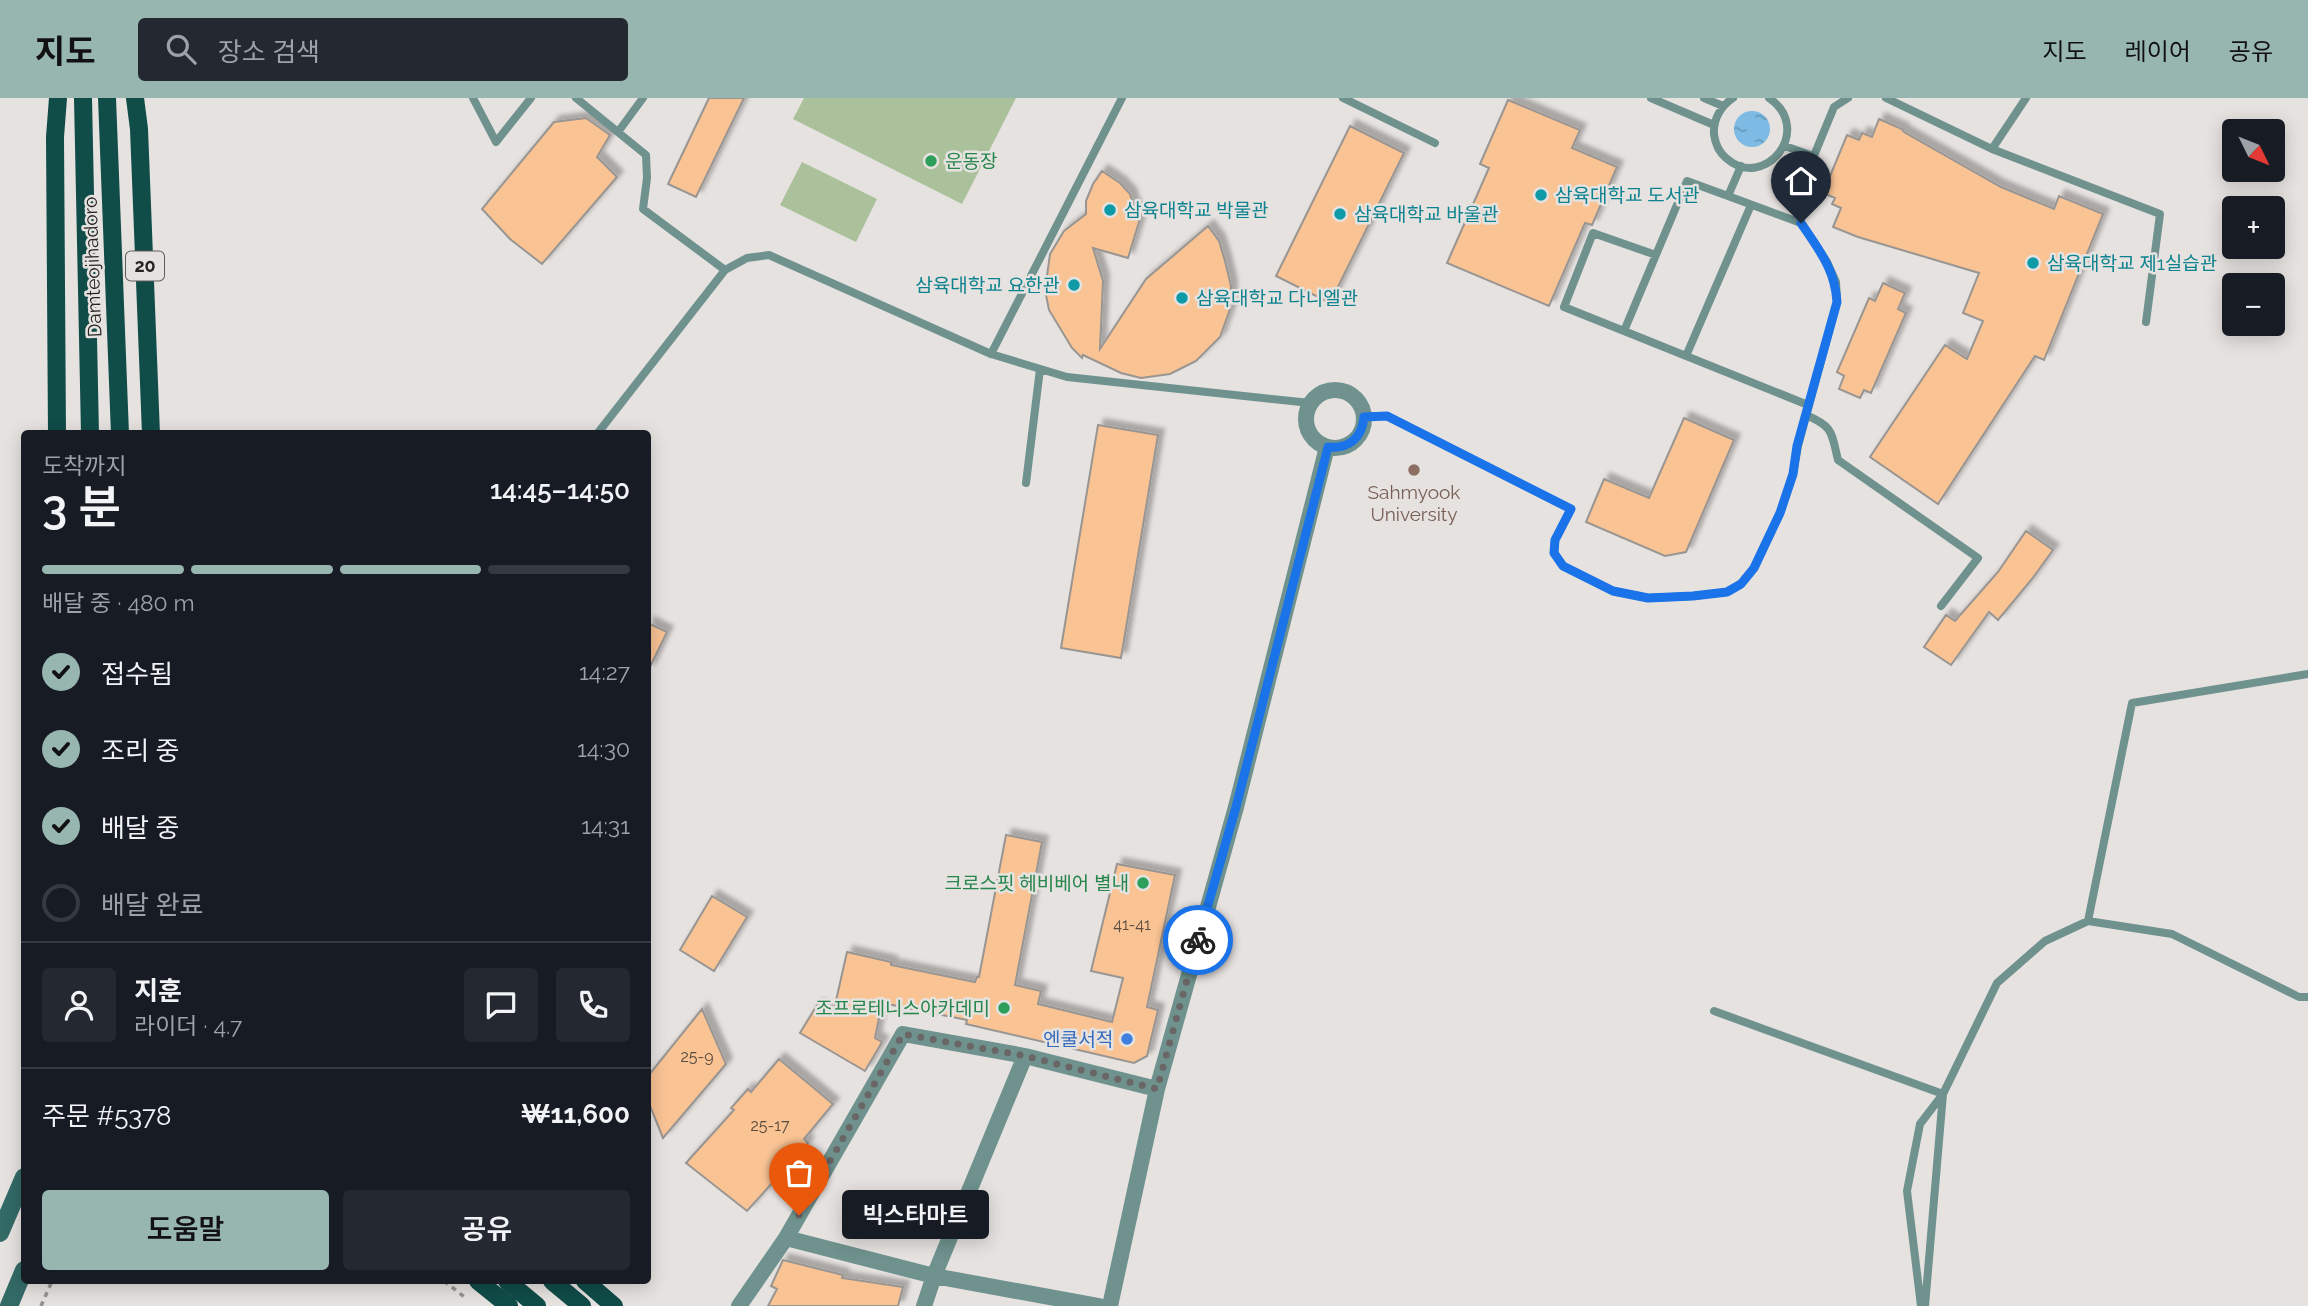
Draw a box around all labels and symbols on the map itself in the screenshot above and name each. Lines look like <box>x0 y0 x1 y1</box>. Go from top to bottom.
north arrow <box>2222 119 2286 182</box>
place label: 운동장 <box>945 150 997 172</box>
pin <box>1771 151 1831 223</box>
marker: 운동장 <box>923 153 939 169</box>
place label: 삼육대학교 도서관 <box>1555 184 1700 206</box>
marker: 삼육대학교 도서관 <box>1533 187 1549 203</box>
street label: Damteojihadoro <box>79 196 105 338</box>
place label: 삼육대학교 박물관 <box>1124 199 1269 221</box>
marker: 삼육대학교 박물관 <box>1102 202 1118 218</box>
place label: 삼육대학교 바울관 <box>1354 203 1499 225</box>
marker: 삼육대학교 바울관 <box>1332 206 1348 222</box>
road number: 20 <box>126 252 164 280</box>
place label: 삼육대학교 제1실습관 <box>2047 252 2217 274</box>
marker: 삼육대학교 제1실습관 <box>2025 255 2041 271</box>
place label: 삼육대학교 요한관 <box>915 274 1060 296</box>
marker: 삼육대학교 요한관 <box>1066 277 1082 293</box>
place label: 삼육대학교 다니엘관 <box>1196 287 1358 309</box>
marker: 삼육대학교 다니엘관 <box>1174 290 1190 306</box>
marker: Sahmyook University <box>1406 462 1422 478</box>
place label: Sahmyook University <box>1368 481 1460 525</box>
place label: 크로스핏 헤비베어 별내 <box>945 872 1129 894</box>
marker: 크로스핏 헤비베어 별내 <box>1135 875 1151 891</box>
courier <box>1163 905 1233 975</box>
house number: 41-41 <box>1113 915 1151 934</box>
place label: 조프로테니스아카데미 <box>815 997 990 1019</box>
marker: 조프로테니스아카데미 <box>996 1000 1012 1016</box>
place label: 엔쿨서적 <box>1043 1028 1113 1050</box>
marker: 엔쿨서적 <box>1119 1031 1135 1047</box>
house number: 25-9 <box>680 1047 714 1066</box>
house number: 25-17 <box>751 1116 790 1135</box>
pin <box>769 1143 829 1215</box>
callout: 빅스타마트 <box>841 1190 988 1240</box>

